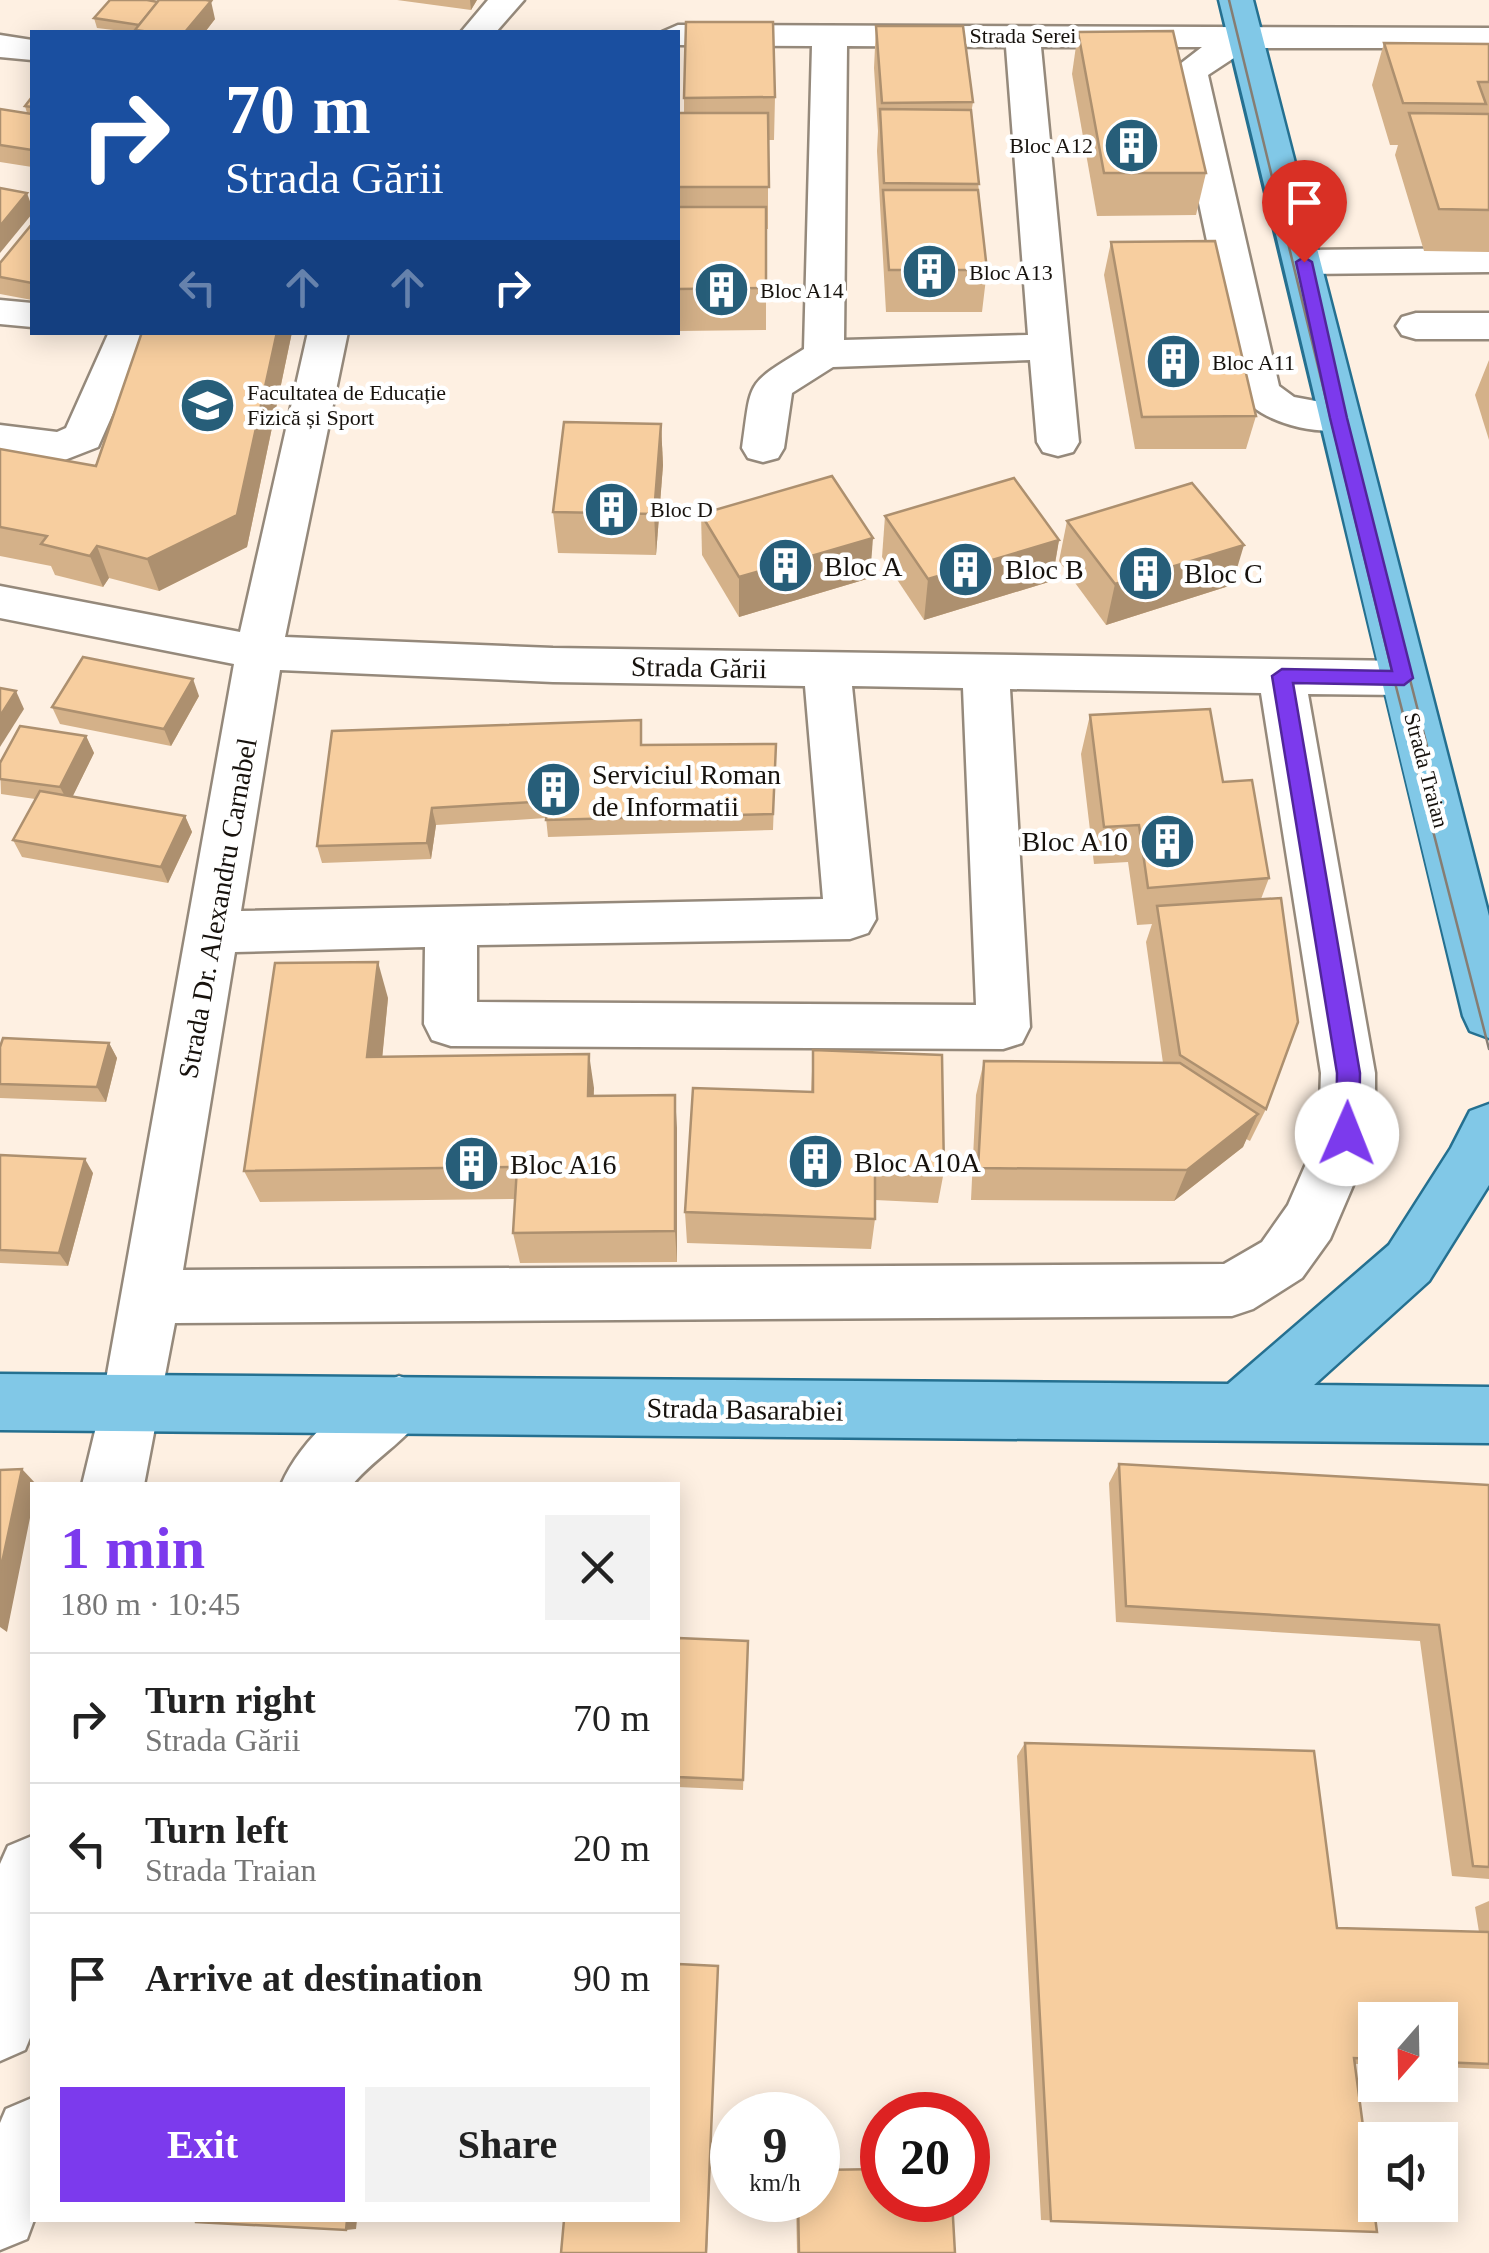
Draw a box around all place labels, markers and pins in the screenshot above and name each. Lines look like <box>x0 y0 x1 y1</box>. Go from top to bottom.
building icon: Bloc A12 <box>1102 115 1162 175</box>
place label: Bloc A12 <box>1009 133 1093 158</box>
pin <box>1262 160 1347 263</box>
building icon: Bloc A13 <box>900 242 960 302</box>
building icon: Bloc A14 <box>691 260 751 320</box>
place label: Bloc A13 <box>969 260 1053 285</box>
place label: Bloc A14 <box>760 278 844 303</box>
building icon: Bloc A11 <box>1143 332 1203 392</box>
place label: Bloc A11 <box>1212 350 1295 375</box>
school or university icon: Facultatea de Educație Fizică și Sport <box>178 375 238 435</box>
place label: Facultatea de Educație Fizică și Sport <box>247 380 446 430</box>
building icon: Bloc D <box>581 479 641 539</box>
place label: Bloc D <box>650 497 713 522</box>
building icon: Bloc A <box>755 536 815 596</box>
building icon: Bloc B <box>936 539 996 599</box>
building icon: Bloc C <box>1115 543 1175 603</box>
place label: Bloc A <box>824 551 903 582</box>
place label: Bloc B <box>1005 554 1084 585</box>
place label: Bloc C <box>1184 558 1263 589</box>
place label: Serviciul Roman de Informatii <box>592 759 781 822</box>
building icon: Serviciul Roman de Informatii <box>523 760 583 820</box>
building icon: Bloc A10 <box>1137 811 1197 871</box>
place label: Bloc A10 <box>1021 826 1128 857</box>
building icon: Bloc A10A <box>785 1132 845 1192</box>
building icon: Bloc A16 <box>441 1134 501 1194</box>
place label: Bloc A10A <box>854 1147 982 1178</box>
place label: Bloc A16 <box>510 1149 617 1180</box>

